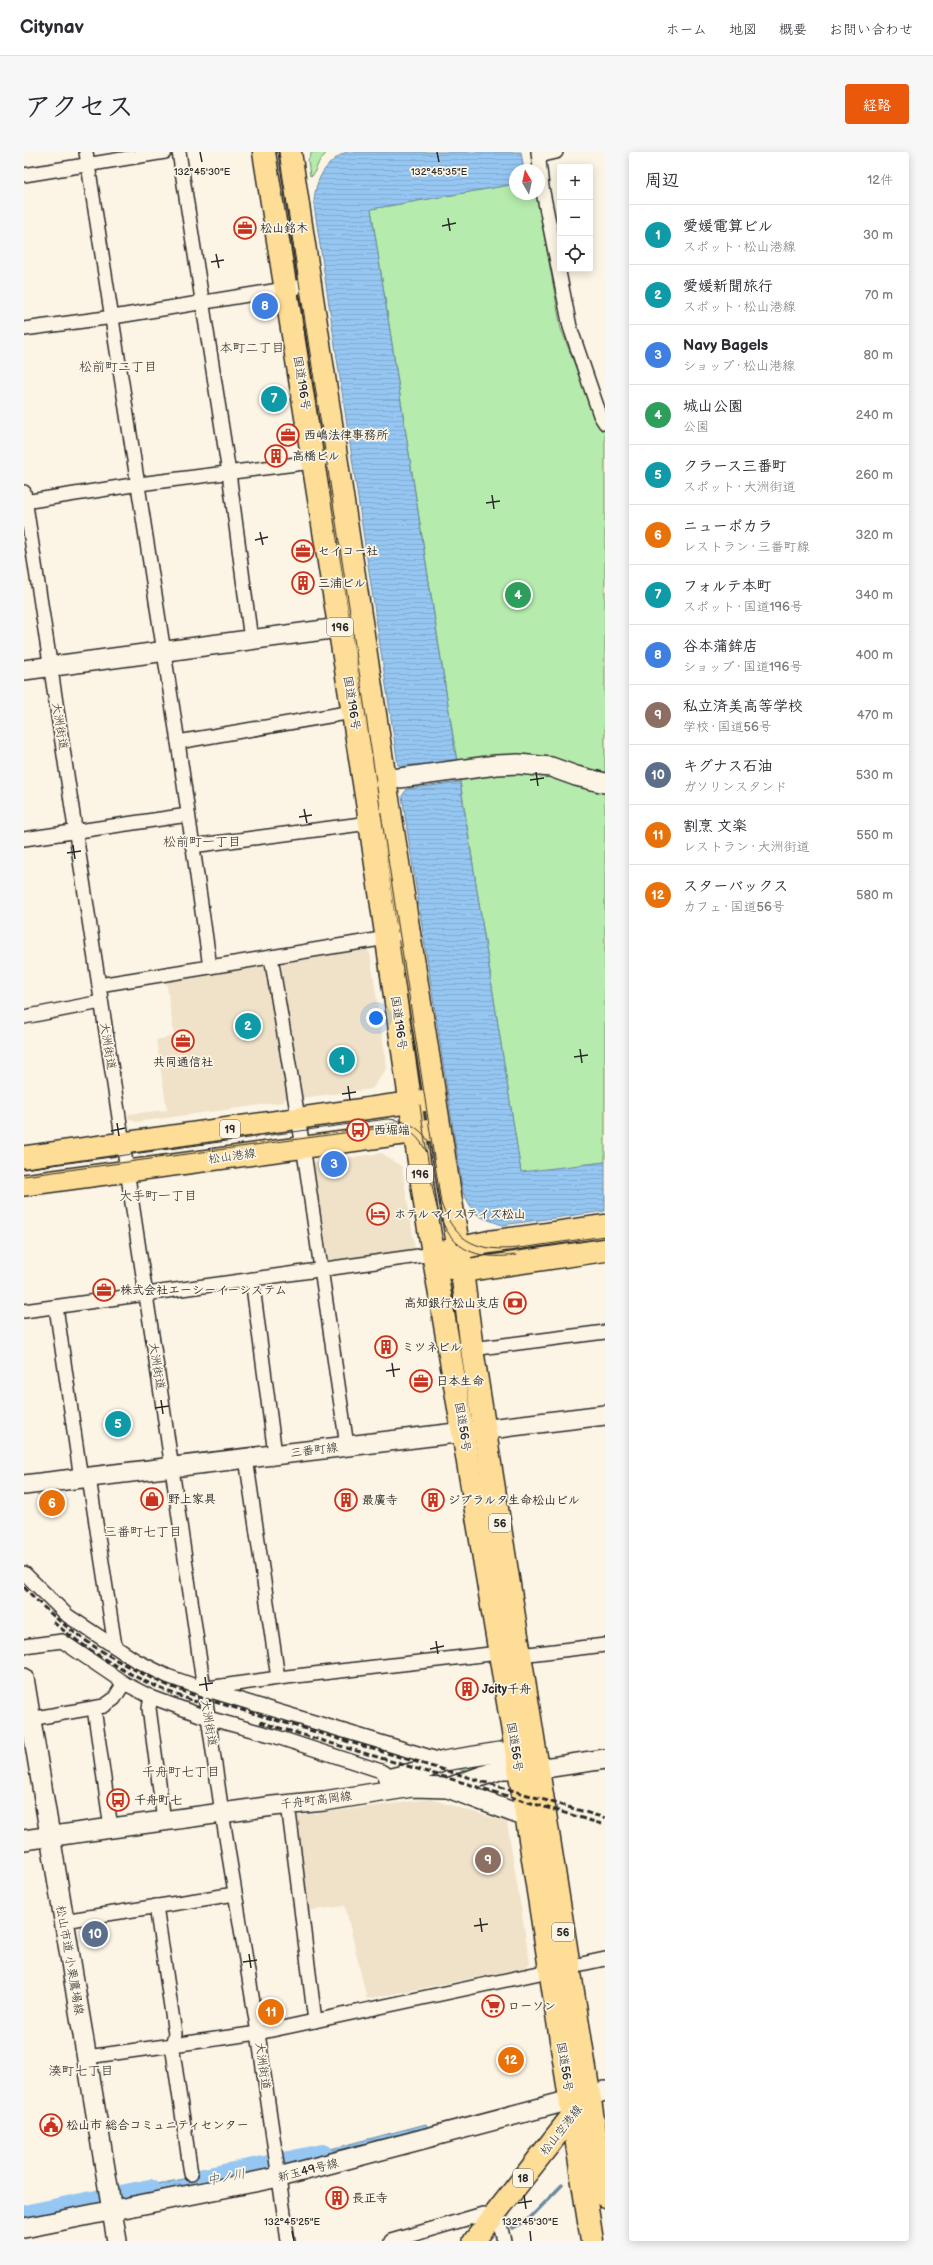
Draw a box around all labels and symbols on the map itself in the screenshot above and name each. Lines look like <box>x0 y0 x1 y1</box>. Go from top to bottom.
north arrow <box>509 164 545 200</box>
text: 132°45'30"E <box>174 166 231 178</box>
text: 132°45'35"E <box>411 166 468 178</box>
office icon: 松山銘木 <box>232 215 258 241</box>
place label: 松山銘木 <box>260 221 308 236</box>
pin: 8 <box>252 291 278 321</box>
district label: 本町二丁目 <box>219 340 285 356</box>
street label: 国道196号 <box>290 355 313 411</box>
district label: 松前町二丁目 <box>79 359 157 375</box>
pin: 7 <box>261 384 287 414</box>
office icon: 西嶋法律事務所 <box>275 422 301 448</box>
place label: 西嶋法律事務所 <box>304 428 389 443</box>
building icon: 高橋ビル <box>263 443 289 469</box>
place label: 高橋ビル <box>292 449 340 464</box>
office icon: セイコー社 <box>290 538 316 564</box>
place label: セイコー社 <box>318 544 378 559</box>
building icon: 三浦ビル <box>290 570 316 596</box>
place label: 三浦ビル <box>318 576 366 591</box>
pin: 4 <box>505 580 531 610</box>
road number: 196 <box>327 618 353 636</box>
street label: 国道196号 <box>340 675 363 731</box>
street label: 大洲街道 <box>48 701 71 751</box>
district label: 松前町一丁目 <box>163 834 241 850</box>
street label: 国道196号 <box>387 995 410 1051</box>
your location <box>366 1008 386 1028</box>
pin: 2 <box>235 1011 261 1041</box>
street label: 大洲街道 <box>96 1021 119 1071</box>
office icon: 共同通信社 <box>170 1028 196 1054</box>
pin: 1 <box>329 1045 355 1075</box>
place label: 共同通信社 <box>153 1055 213 1070</box>
bus stop icon: 西堀端 <box>345 1117 371 1143</box>
road number: 19 <box>220 1120 240 1138</box>
place label: 西堀端 <box>374 1123 410 1138</box>
street label: 松山港線 <box>207 1146 257 1167</box>
pin: 3 <box>321 1149 347 1179</box>
road number: 196 <box>407 1165 433 1183</box>
district label: 大手町一丁目 <box>119 1188 197 1204</box>
hotel icon: ホテルマイステイズ松山 <box>365 1201 391 1227</box>
place label: ホテルマイステイズ松山 <box>394 1207 526 1222</box>
office icon: 株式会社エーシーイーシステム <box>91 1277 117 1303</box>
place label: 株式会社エーシーイーシステム <box>120 1283 287 1298</box>
bank icon: 高知銀行松山支店 <box>502 1290 528 1316</box>
place label: 高知銀行松山支店 <box>404 1296 500 1311</box>
building icon: ミツネビル <box>373 1334 399 1360</box>
place label: ミツネビル <box>402 1340 462 1355</box>
street label: 大洲街道 <box>145 1341 168 1391</box>
office icon: 日本生命 <box>408 1368 434 1394</box>
place label: 日本生命 <box>436 1374 484 1389</box>
street label: 国道56号 <box>451 1401 474 1453</box>
pin: 5 <box>105 1409 131 1439</box>
street label: 三番町線 <box>289 1440 339 1461</box>
shop icon: 野上家具 <box>139 1486 165 1512</box>
building icon: 最廣寺 <box>333 1487 359 1513</box>
building icon: ジブラルタ生命松山ビル <box>420 1487 446 1513</box>
pin: 6 <box>39 1488 65 1518</box>
place label: 野上家具 <box>168 1492 216 1507</box>
place label: 最廣寺 <box>362 1493 398 1508</box>
place label: ジブラルタ生命松山ビル <box>448 1493 580 1508</box>
road number: 56 <box>489 1514 511 1532</box>
district label: 三番町七丁目 <box>104 1524 182 1540</box>
building icon: Jcity千舟 <box>454 1676 480 1702</box>
place label: Jcity千舟 <box>482 1682 531 1697</box>
street label: 大洲街道 <box>197 1698 220 1748</box>
street label: 国道56号 <box>503 1721 526 1773</box>
district label: 千舟町七丁目 <box>142 1764 220 1780</box>
bus stop icon: 千舟町七 <box>105 1787 131 1813</box>
street label: 千舟町高岡線 <box>279 1789 353 1812</box>
place label: 千舟町七 <box>134 1793 182 1808</box>
pin: 9 <box>475 1845 501 1875</box>
street label: 松山市道 小栗鷹場線 <box>52 1904 87 2016</box>
pin: 10 <box>82 1919 108 1949</box>
road number: 56 <box>552 1923 574 1941</box>
supermarket icon: ローソン <box>480 1993 506 2019</box>
pin: 11 <box>258 1997 284 2027</box>
place label: ローソン <box>508 1999 556 2014</box>
street label: 大洲街道 <box>252 2041 273 2091</box>
street label: 国道56号 <box>553 2041 576 2093</box>
pin: 12 <box>498 2045 524 2075</box>
district label: 湊町七丁目 <box>48 2063 114 2079</box>
street label: 松山空港線 <box>537 2102 586 2159</box>
public building icon: 松山市 総合コミュニティセンター <box>38 2112 64 2138</box>
place label: 松山市 総合コミュニティセンター <box>66 2118 249 2133</box>
street label: 新玉49号線 <box>276 2156 340 2185</box>
water label: 中ノ川 <box>206 2165 247 2189</box>
road number: 18 <box>513 2169 533 2187</box>
building icon: 長正寺 <box>324 2185 350 2211</box>
place label: 長正寺 <box>352 2191 388 2206</box>
text: 132°45'25"E <box>264 2216 321 2228</box>
text: 132°45'30"E <box>502 2216 559 2228</box>

